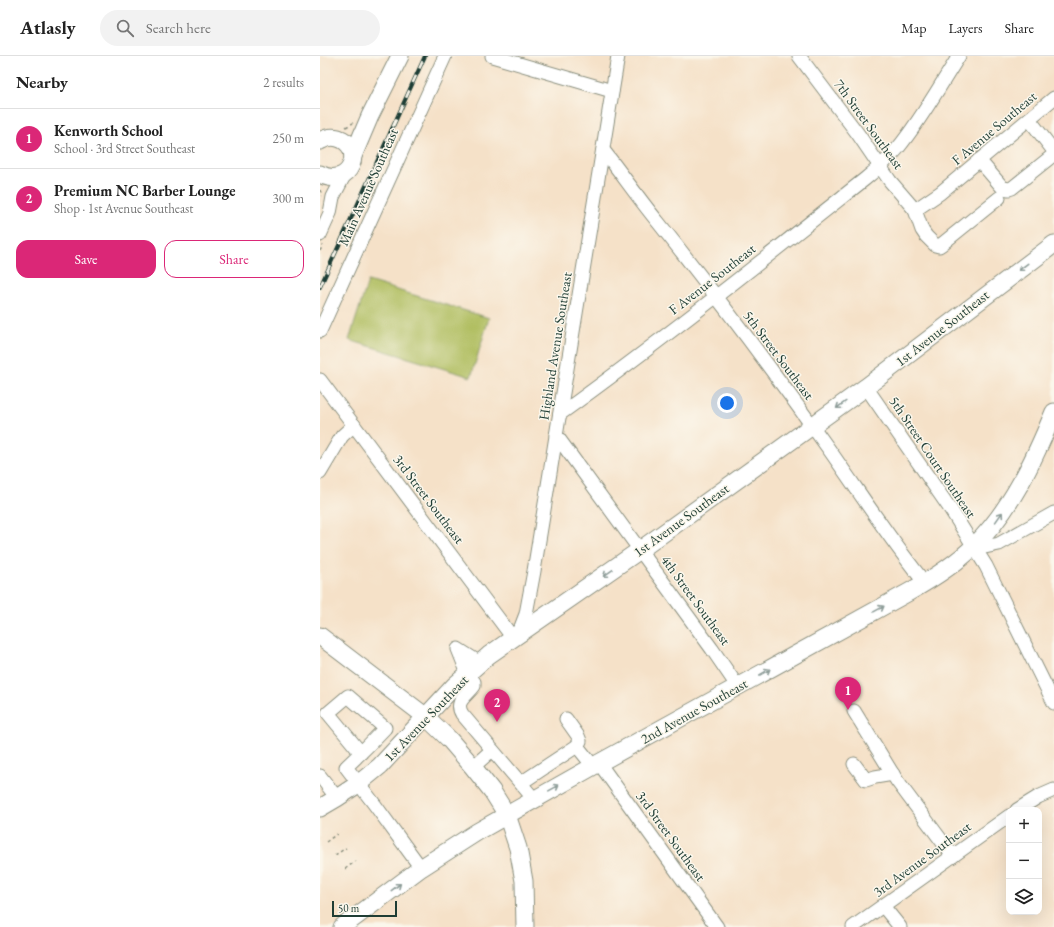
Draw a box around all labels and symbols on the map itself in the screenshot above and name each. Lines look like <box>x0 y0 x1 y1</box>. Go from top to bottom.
street label: 7th Street Southeast <box>830 75 908 173</box>
street label: F Avenue Southeast <box>948 87 1041 169</box>
street label: Main Avenue Southeast <box>334 125 402 249</box>
street label: F Avenue Southeast <box>665 239 760 319</box>
one-way arrow <box>1017 263 1028 272</box>
street label: Highland Avenue Southeast <box>534 270 576 421</box>
street label: 1st Avenue Southeast <box>892 286 993 370</box>
street label: 5th Street Southeast <box>740 307 819 404</box>
your location <box>717 393 737 413</box>
street label: 5th Street Court Southeast <box>885 393 981 522</box>
one-way arrow <box>835 401 846 409</box>
street label: 3rd Street Southeast <box>390 451 469 548</box>
street label: 1st Avenue Southeast <box>630 479 733 561</box>
one-way arrow <box>995 511 1003 522</box>
street label: 4th Street Southeast <box>657 551 735 649</box>
one-way arrow <box>603 569 614 577</box>
one-way arrow <box>873 605 885 612</box>
one-way arrow <box>759 667 771 675</box>
street label: 1st Avenue Southeast <box>380 670 472 765</box>
street label: 2nd Avenue Southeast <box>637 674 751 748</box>
pin: 1 <box>835 677 861 710</box>
pin: 2 <box>484 689 510 722</box>
one-way arrow <box>547 784 559 792</box>
street label: 3rd Street Southeast <box>632 787 710 885</box>
street label: 3rd Avenue Southeast <box>870 817 975 901</box>
one-way arrow <box>390 883 401 891</box>
scale bar <box>332 899 397 918</box>

